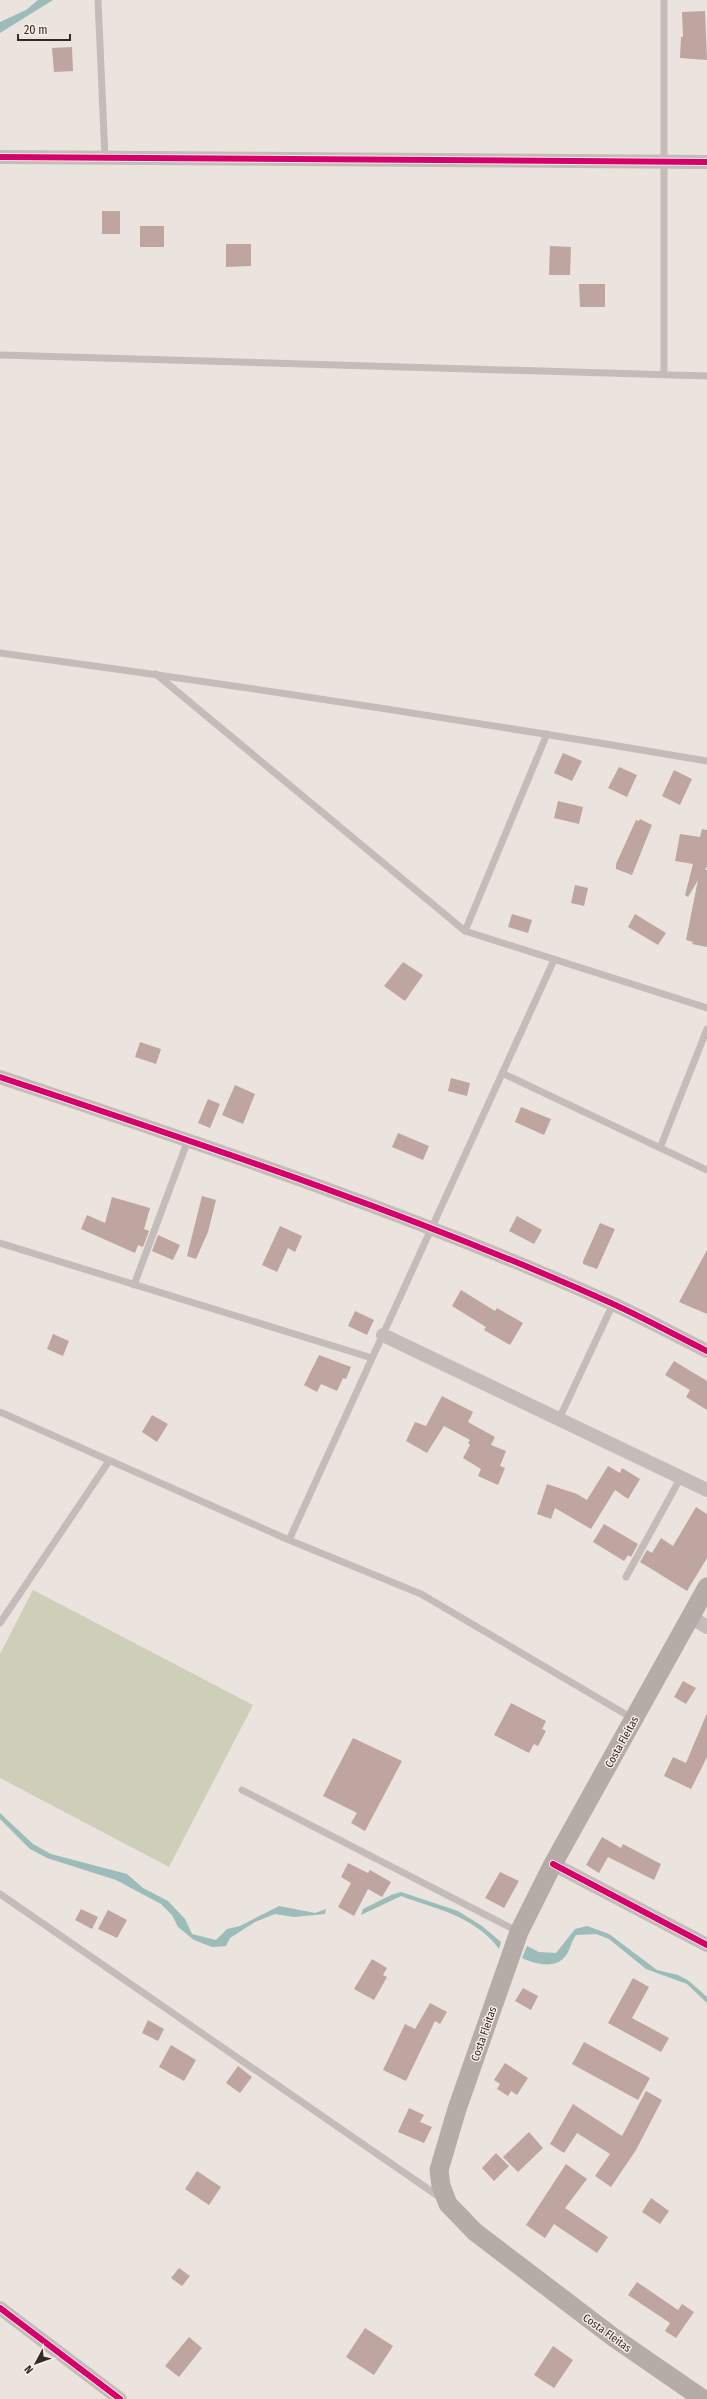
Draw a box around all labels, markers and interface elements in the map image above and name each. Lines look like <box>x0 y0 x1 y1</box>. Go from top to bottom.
scale bar <box>18 16 70 42</box>
text: 20 m <box>24 23 48 37</box>
street label: Costa Fleitas <box>603 1714 642 1770</box>
street label: Costa Fleitas <box>469 2005 499 2063</box>
street label: Costa Fleitas <box>580 2311 634 2355</box>
north arrow <box>16 2343 56 2383</box>
text: N <box>22 2362 36 2376</box>

